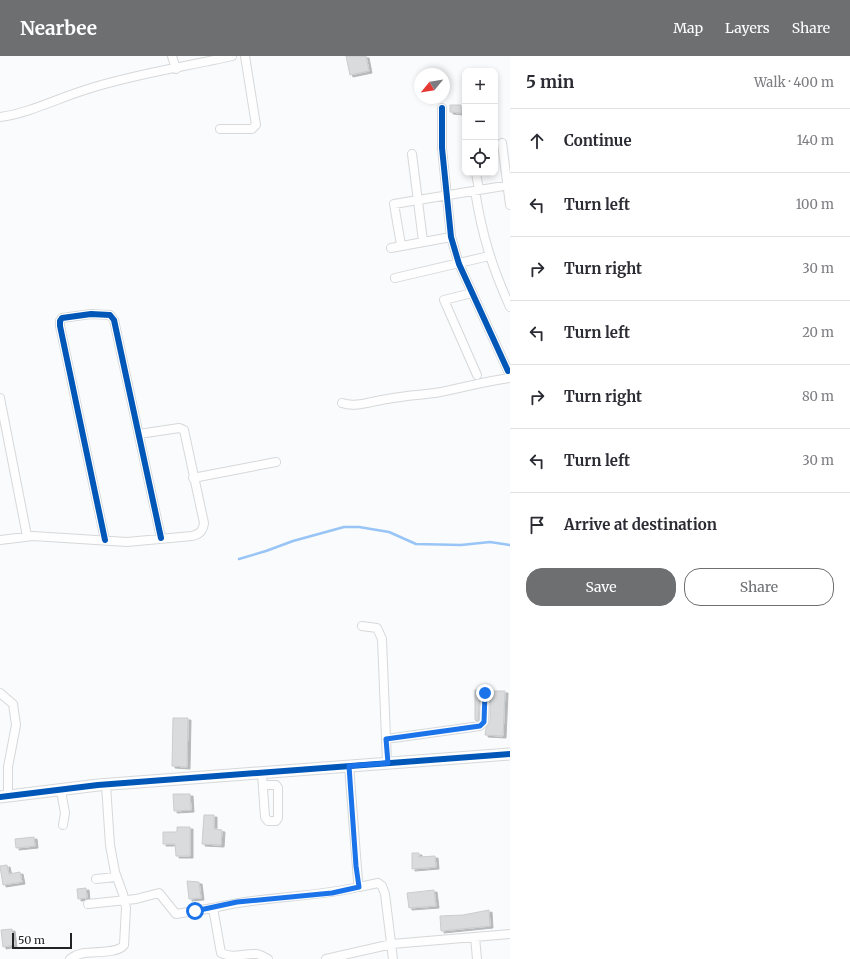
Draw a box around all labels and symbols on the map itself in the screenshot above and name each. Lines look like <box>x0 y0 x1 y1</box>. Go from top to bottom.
north arrow <box>414 68 450 104</box>
route end <box>476 684 494 702</box>
route start <box>186 902 204 920</box>
scale bar <box>12 931 72 950</box>

